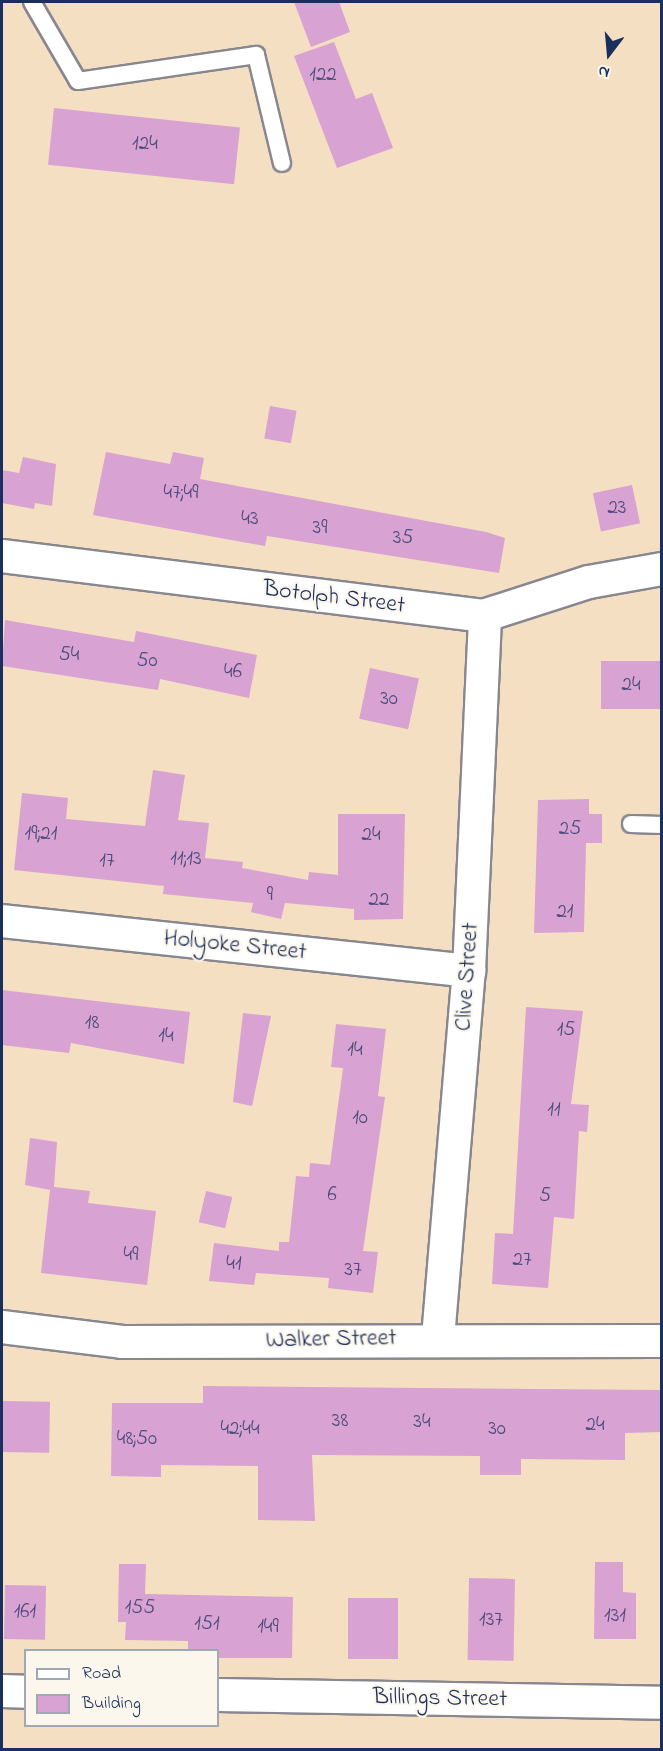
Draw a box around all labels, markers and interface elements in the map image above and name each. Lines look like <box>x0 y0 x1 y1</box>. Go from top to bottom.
north arrow <box>579 24 639 84</box>
text: N <box>596 58 613 84</box>
house number: 122 <box>309 62 337 88</box>
house number: 124 <box>132 131 158 157</box>
house number: 47;49 <box>163 480 199 506</box>
house number: 23 <box>607 495 627 521</box>
house number: 43 <box>241 506 259 532</box>
house number: 39 <box>313 515 327 541</box>
house number: 35 <box>393 525 413 551</box>
street label: Botolph Street <box>261 575 407 621</box>
house number: 54 <box>59 642 79 668</box>
house number: 50 <box>136 648 158 674</box>
house number: 46 <box>224 659 242 685</box>
house number: 24 <box>621 672 641 698</box>
house number: 30 <box>380 686 398 712</box>
house number: 25 <box>559 816 581 842</box>
house number: 19;21 <box>25 821 57 847</box>
house number: 24 <box>361 822 381 848</box>
house number: 11;13 <box>170 846 202 872</box>
house number: 17 <box>99 848 115 874</box>
house number: 9 <box>267 882 273 908</box>
house number: 22 <box>369 887 389 913</box>
house number: 21 <box>556 899 574 925</box>
street label: Clive Street <box>450 922 486 1032</box>
street label: Holyoke Street <box>162 924 308 968</box>
house number: 18 <box>85 1010 99 1036</box>
house number: 15 <box>557 1017 575 1043</box>
house number: 14 <box>158 1023 174 1049</box>
house number: 14 <box>347 1037 363 1063</box>
house number: 11 <box>547 1097 561 1123</box>
house number: 10 <box>352 1105 368 1131</box>
house number: 6 <box>327 1182 337 1208</box>
house number: 5 <box>539 1183 551 1209</box>
house number: 49 <box>124 1242 138 1268</box>
house number: 27 <box>512 1247 532 1273</box>
house number: 41 <box>226 1251 242 1277</box>
house number: 37 <box>344 1257 362 1283</box>
street label: Walker Street <box>265 1324 397 1356</box>
house number: 38 <box>332 1408 348 1434</box>
house number: 34 <box>413 1409 431 1435</box>
house number: 24 <box>585 1412 605 1438</box>
house number: 42;44 <box>220 1416 260 1442</box>
house number: 30 <box>488 1416 506 1442</box>
house number: 48;50 <box>117 1426 157 1452</box>
house number: 155 <box>125 1595 155 1621</box>
house number: 161 <box>14 1599 36 1625</box>
house number: 131 <box>604 1603 626 1629</box>
house number: 137 <box>479 1607 503 1633</box>
house number: 151 <box>194 1611 220 1637</box>
house number: 149 <box>257 1614 279 1640</box>
legend <box>24 1649 219 1727</box>
text: Road <box>82 1661 121 1687</box>
street label: Billings Street <box>373 1683 507 1715</box>
text: Building <box>82 1691 141 1717</box>

